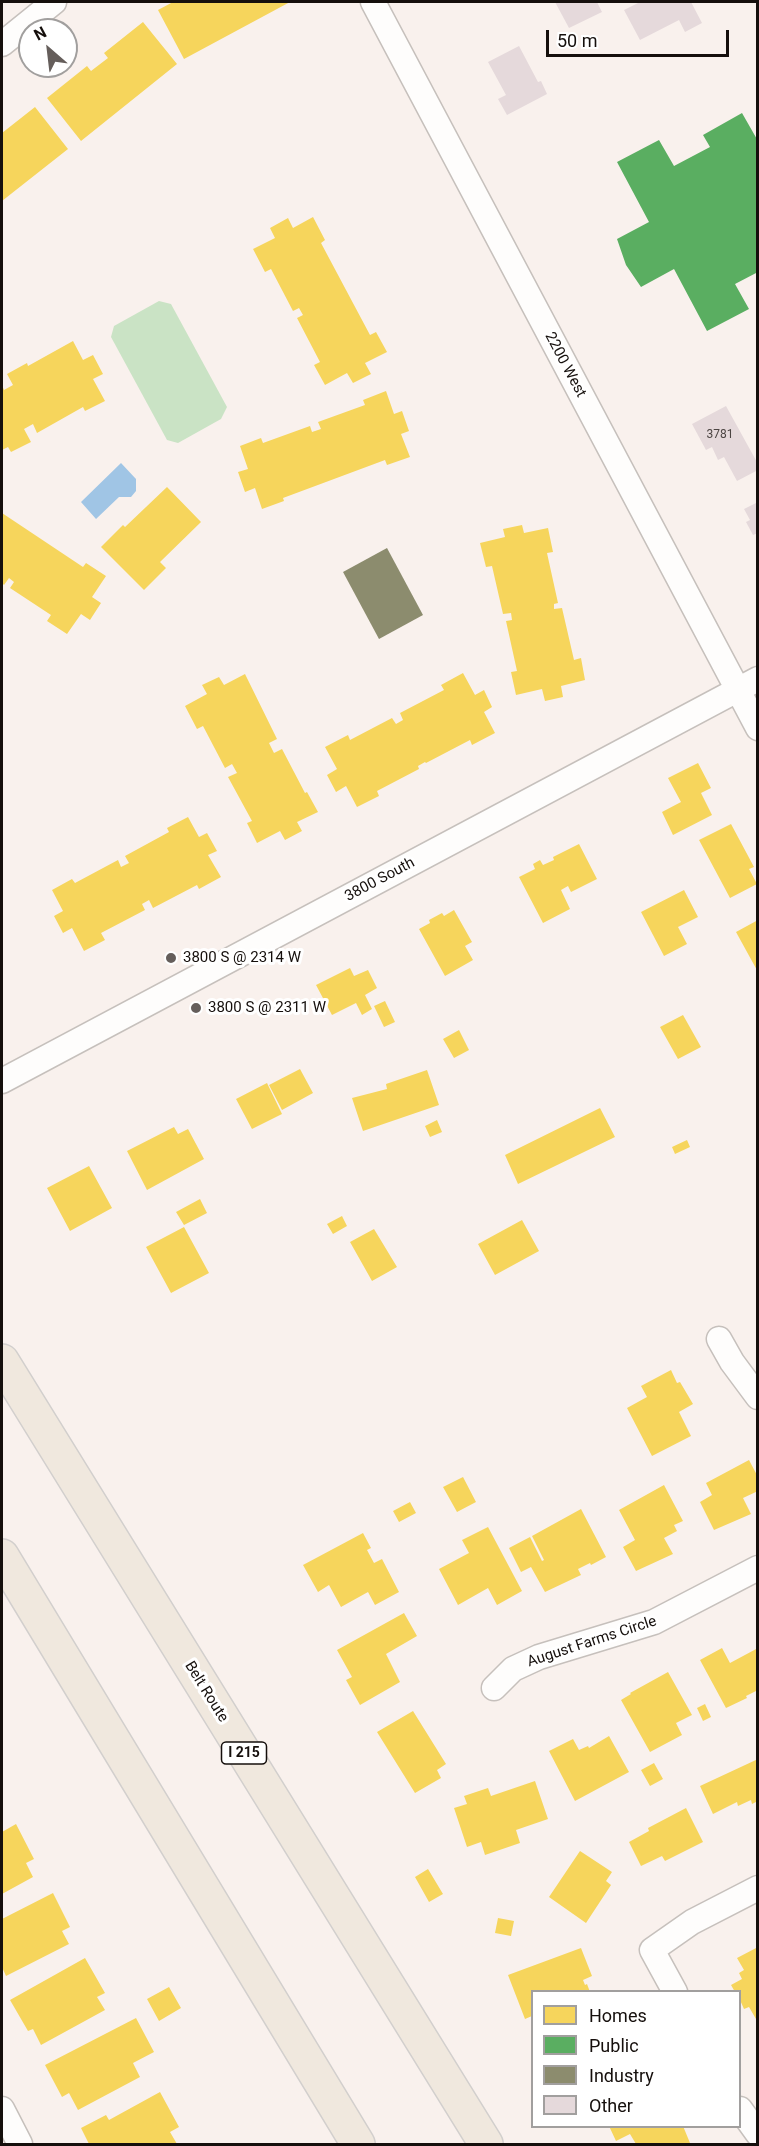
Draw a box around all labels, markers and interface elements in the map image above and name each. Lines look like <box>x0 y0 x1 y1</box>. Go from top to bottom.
north arrow <box>18 18 78 78</box>
scale bar <box>549 18 732 56</box>
text: N <box>31 22 50 44</box>
text: 50 m <box>557 30 597 51</box>
street label: 2200 West <box>540 329 590 401</box>
house number: 3781 <box>707 428 733 442</box>
street label: 3800 South <box>342 854 418 906</box>
place label: 3800 S @ 2314 W <box>183 949 301 967</box>
marker: 3800 S @ 2314 W <box>164 951 178 965</box>
place label: 3800 S @ 2311 W <box>208 999 326 1017</box>
marker: 3800 S @ 2311 W <box>189 1001 203 1015</box>
street label: August Farms Circle <box>525 1613 659 1671</box>
street label: Belt Route <box>180 1658 232 1726</box>
road number: I 215 <box>222 1742 266 1764</box>
legend <box>531 1990 741 2128</box>
text: Homes <box>589 2005 647 2026</box>
text: Public <box>589 2035 639 2056</box>
text: Industry <box>589 2065 654 2086</box>
text: Other <box>589 2095 633 2116</box>

